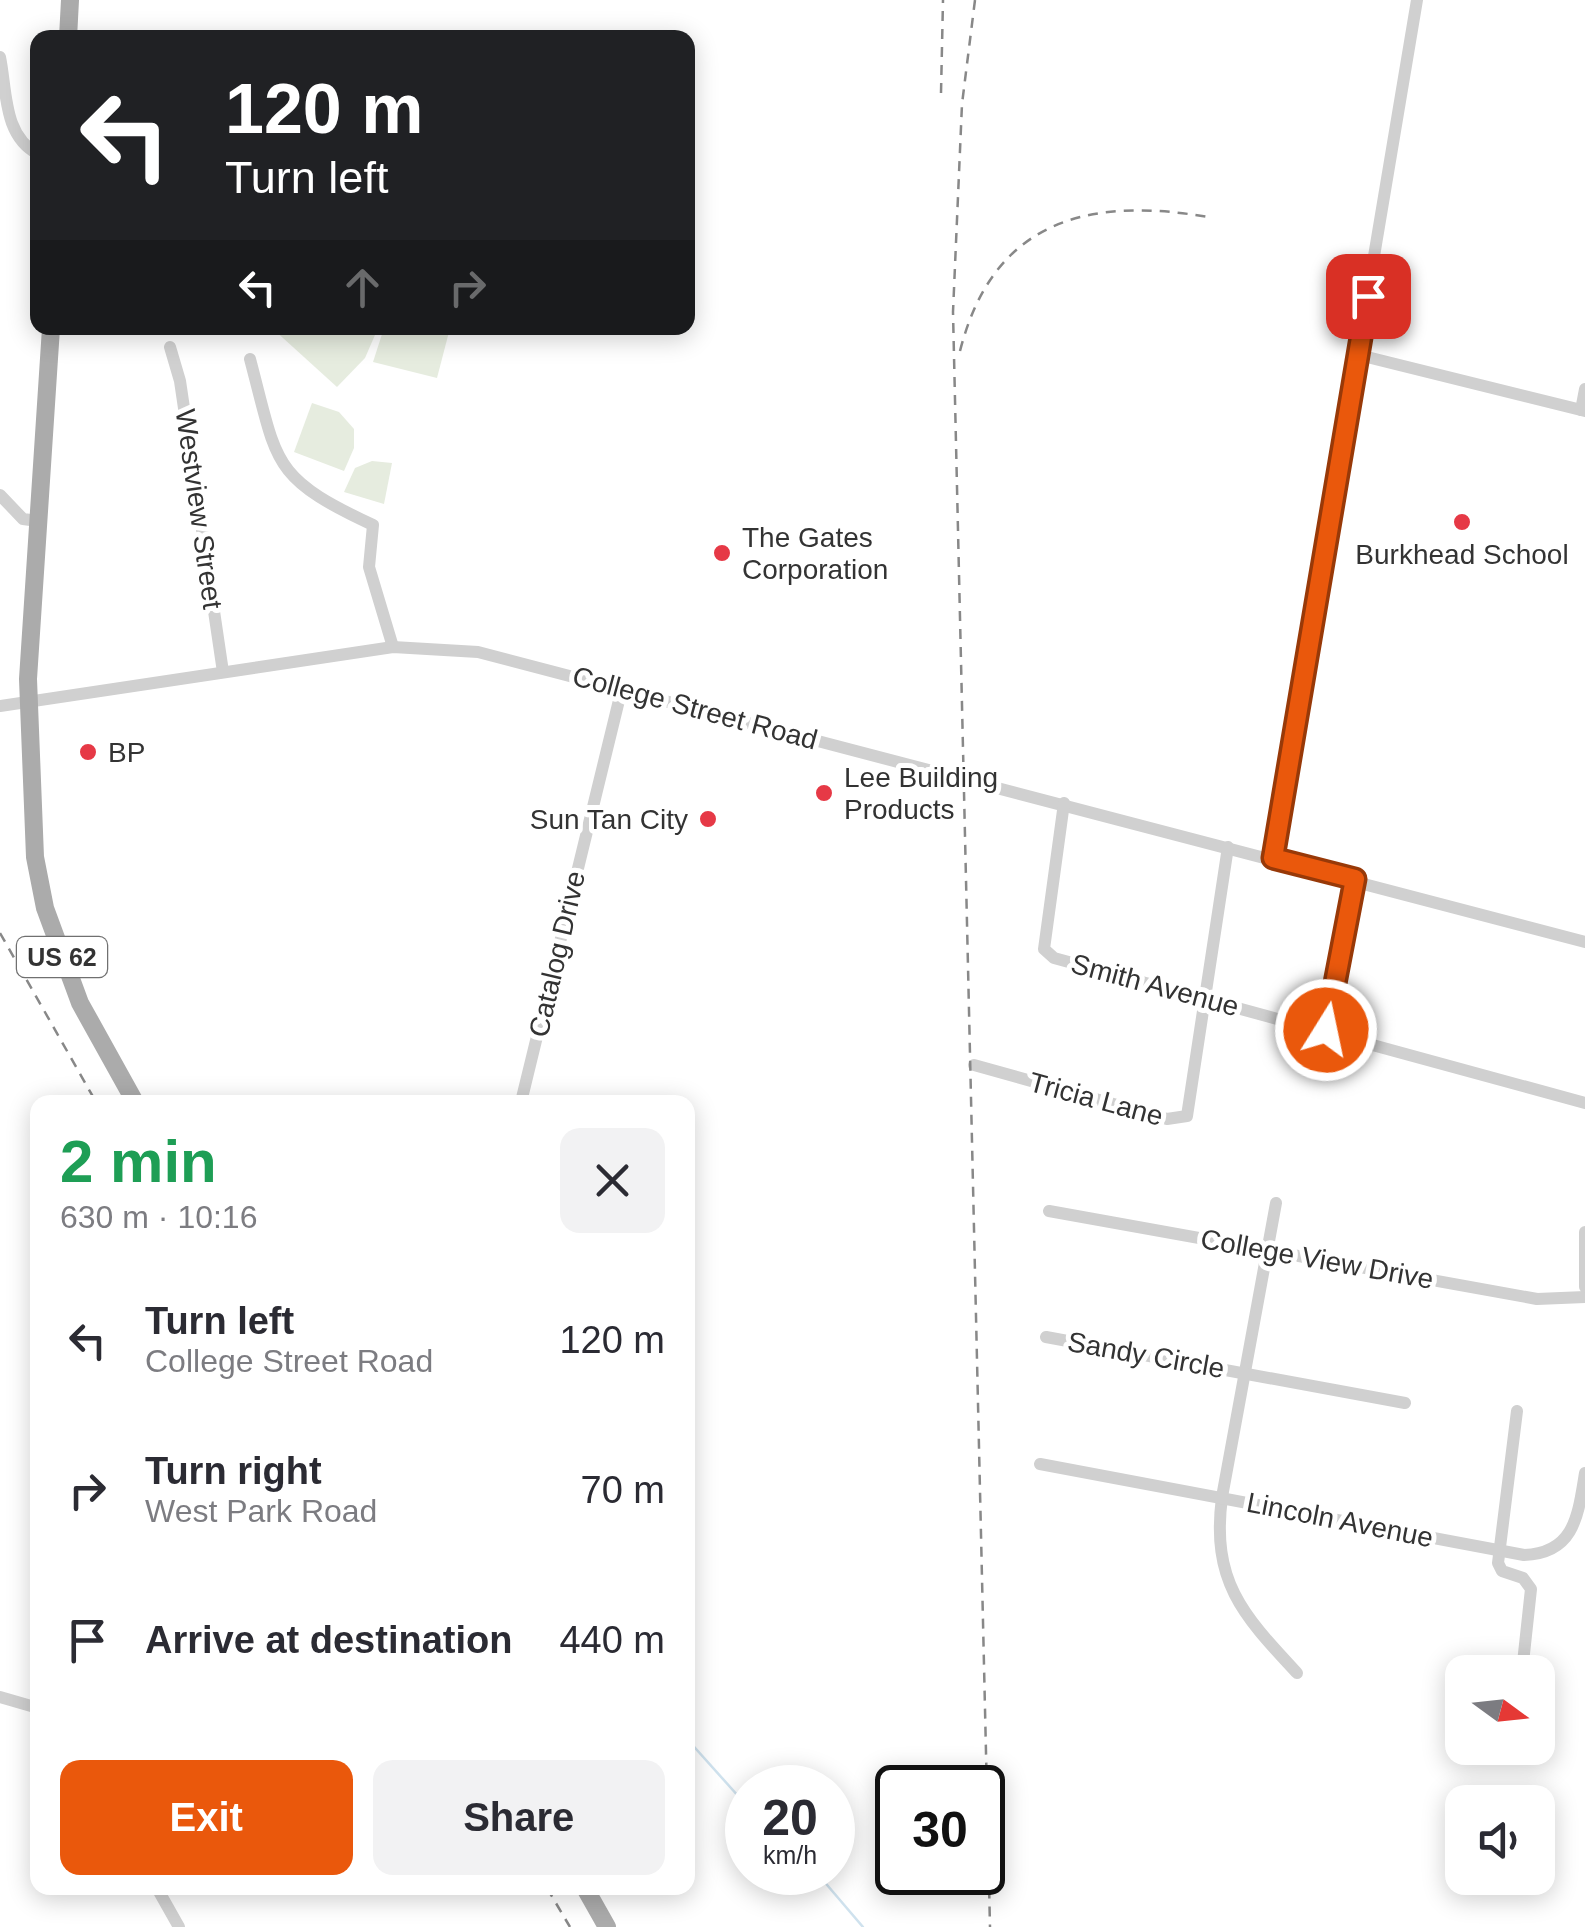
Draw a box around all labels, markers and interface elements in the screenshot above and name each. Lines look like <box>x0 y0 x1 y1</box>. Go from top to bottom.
icon: left <box>60 70 190 200</box>
text: 120 m <box>225 70 423 148</box>
text: Turn left <box>225 152 388 203</box>
pin <box>1326 254 1411 339</box>
icon: left <box>230 260 285 315</box>
icon: ahead <box>335 260 390 315</box>
icon: right <box>440 260 495 315</box>
icon: arrive <box>1341 269 1396 324</box>
street label: Westview Street <box>170 407 228 611</box>
marker: Burkhead School <box>1451 511 1473 533</box>
place label: The Gates Corporation <box>742 522 888 585</box>
place label: Burkhead School <box>1355 539 1569 570</box>
marker: The Gates Corporation <box>711 542 733 564</box>
street label: College Street Road <box>569 660 821 756</box>
place label: BP <box>108 737 145 768</box>
marker: BP <box>77 741 99 763</box>
place label: Lee Building Products <box>844 762 998 825</box>
marker: Lee Building Products <box>813 782 835 804</box>
place label: Sun Tan City <box>530 804 688 835</box>
marker: Sun Tan City <box>697 808 719 830</box>
street label: Catalog Drive <box>523 868 591 1040</box>
road number: US 62 <box>17 937 107 977</box>
street label: Smith Avenue <box>1068 948 1242 1022</box>
position arrow <box>1274 978 1378 1082</box>
street label: Tricia Lane <box>1026 1066 1166 1132</box>
text: 2 min <box>60 1128 217 1195</box>
button: close <box>560 1128 665 1233</box>
text: 630 m · 10:16 <box>60 1199 257 1235</box>
street label: College View Drive <box>1198 1223 1436 1295</box>
text: Turn left <box>145 1300 294 1342</box>
icon: left <box>60 1313 115 1368</box>
text: 120 m <box>559 1319 665 1361</box>
street label: Sandy Circle <box>1065 1326 1227 1384</box>
text: College Street Road <box>145 1343 433 1379</box>
text: Turn right <box>145 1450 322 1492</box>
icon: right <box>60 1463 115 1518</box>
text: 70 m <box>581 1469 665 1511</box>
street label: Lincoln Avenue <box>1244 1487 1436 1553</box>
text: West Park Road <box>145 1493 377 1529</box>
icon: arrive <box>60 1613 115 1668</box>
text: Arrive at destination <box>145 1619 512 1661</box>
text: 440 m <box>559 1619 665 1661</box>
north arrow <box>1445 1655 1555 1765</box>
map controls <box>1445 1655 1555 1895</box>
button: Exit <box>60 1760 353 1875</box>
button: Share <box>373 1760 665 1875</box>
speed limit sign: 30 <box>875 1765 1005 1895</box>
button: sound <box>1445 1785 1555 1895</box>
text: 20 <box>762 1790 818 1846</box>
text: km/h <box>763 1841 817 1869</box>

